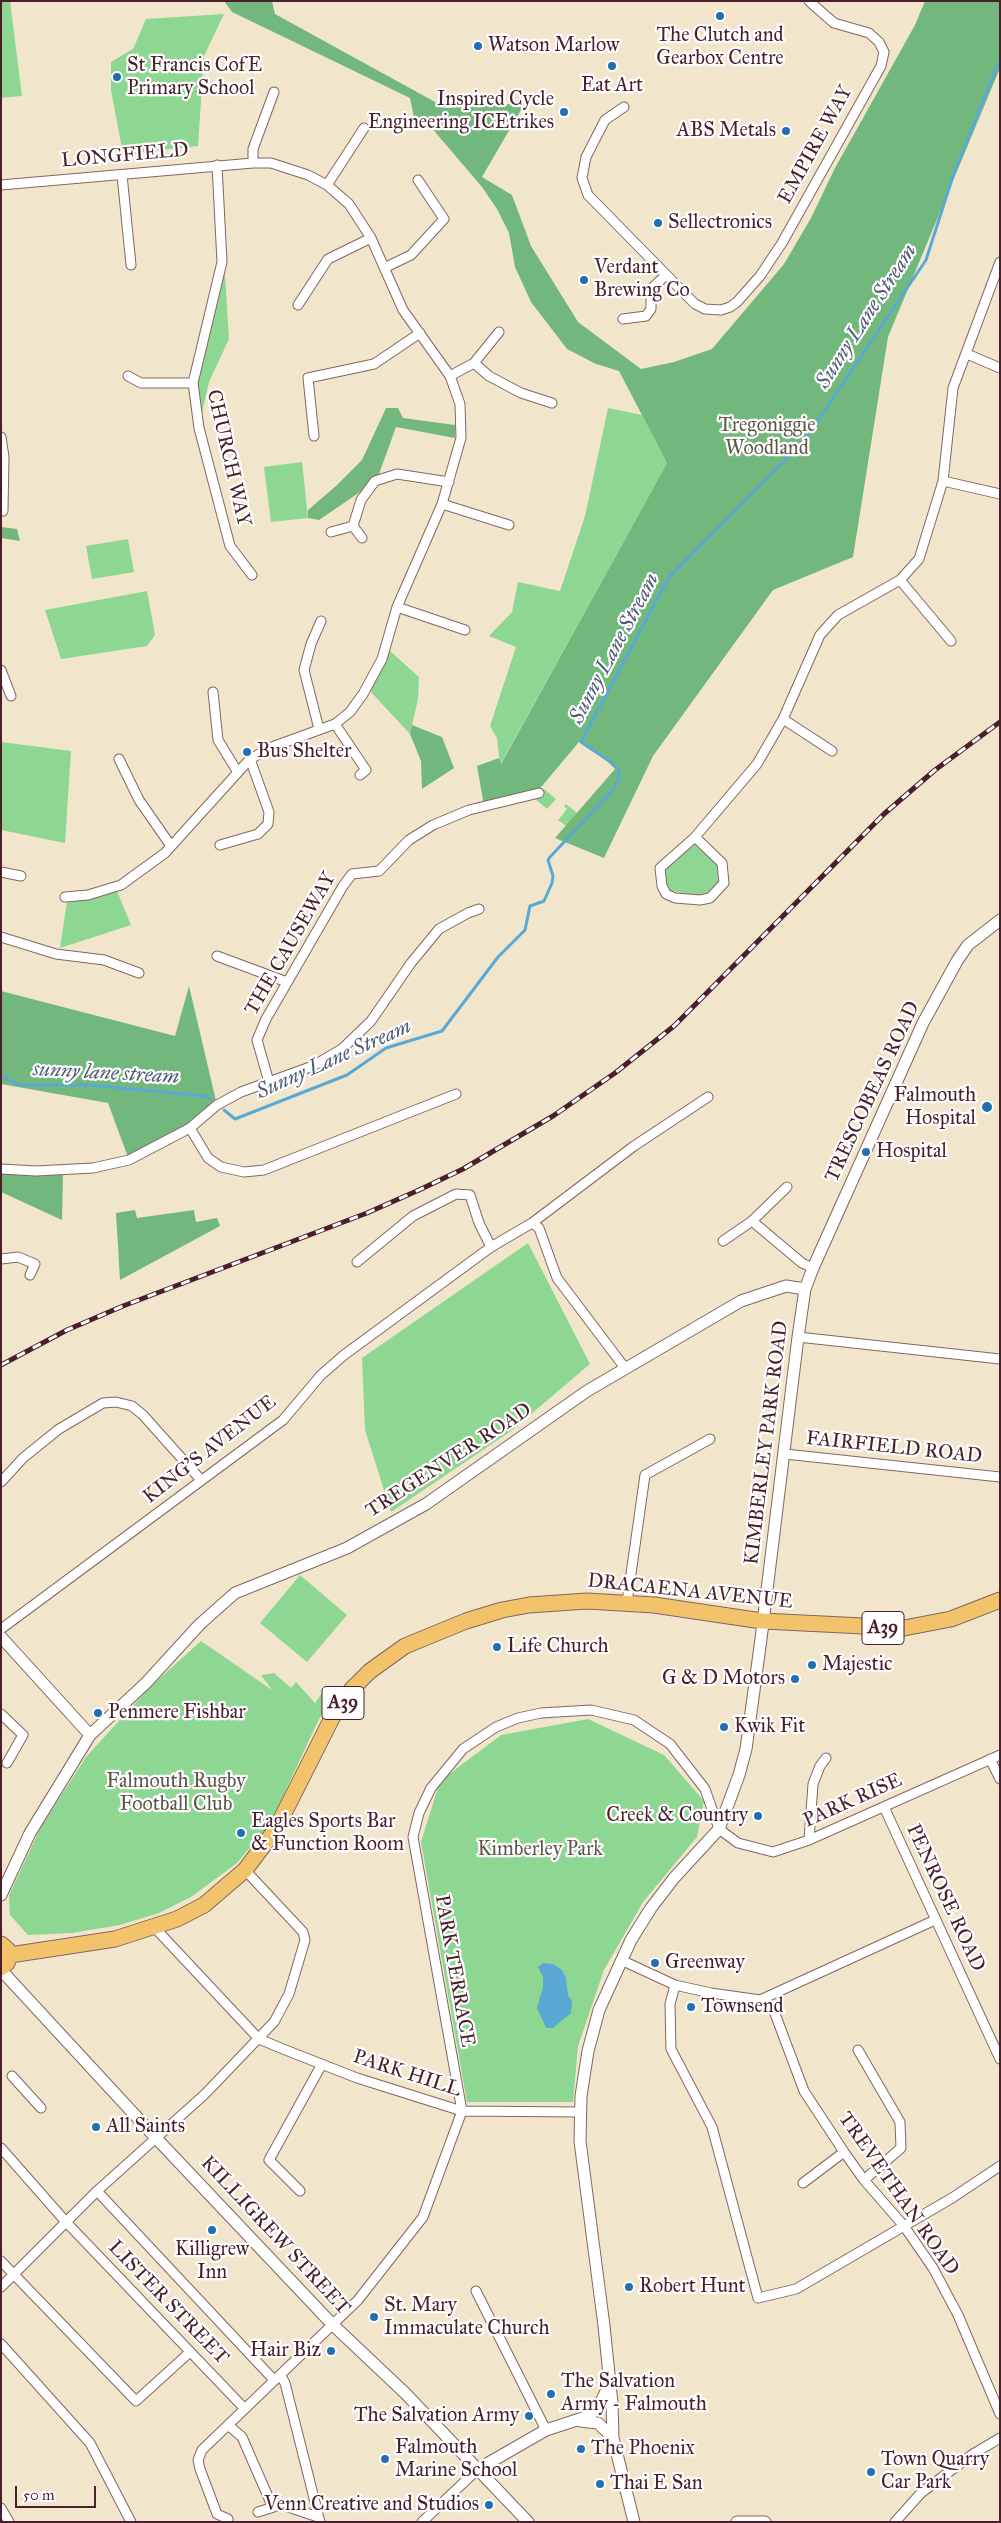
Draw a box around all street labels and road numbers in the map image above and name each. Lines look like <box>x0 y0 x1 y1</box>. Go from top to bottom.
street label: EMPIRE WAY <box>774 82 858 208</box>
street label: LONGFIELD <box>60 138 190 174</box>
street label: CHURCH WAY <box>201 387 255 529</box>
street label: THE CAUSEWAY <box>240 868 342 1020</box>
street label: TRESCOBEAS ROAD <box>821 998 925 1186</box>
street label: KIMBERLEY PARK ROAD <box>740 1320 794 1566</box>
street label: KING'S AVENUE <box>139 1391 281 1509</box>
street label: TREGENVER ROAD <box>362 1399 536 1523</box>
street label: FAIRFIELD ROAD <box>805 1427 983 1469</box>
street label: DRACAENA AVENUE <box>586 1569 794 1615</box>
road number: A39 <box>862 1612 904 1645</box>
road number: A39 <box>322 1686 364 1720</box>
street label: PARK RISE <box>800 1769 906 1833</box>
street label: PENROSE ROAD <box>900 1821 990 1975</box>
street label: PARK TERRACE <box>429 1893 479 2049</box>
street label: PARK HILL <box>350 2045 464 2103</box>
street label: TREVETHAN ROAD <box>833 2108 963 2280</box>
street label: KILLIGREW STREET <box>195 2152 355 2320</box>
street label: LISTER STREET <box>103 2236 233 2370</box>

